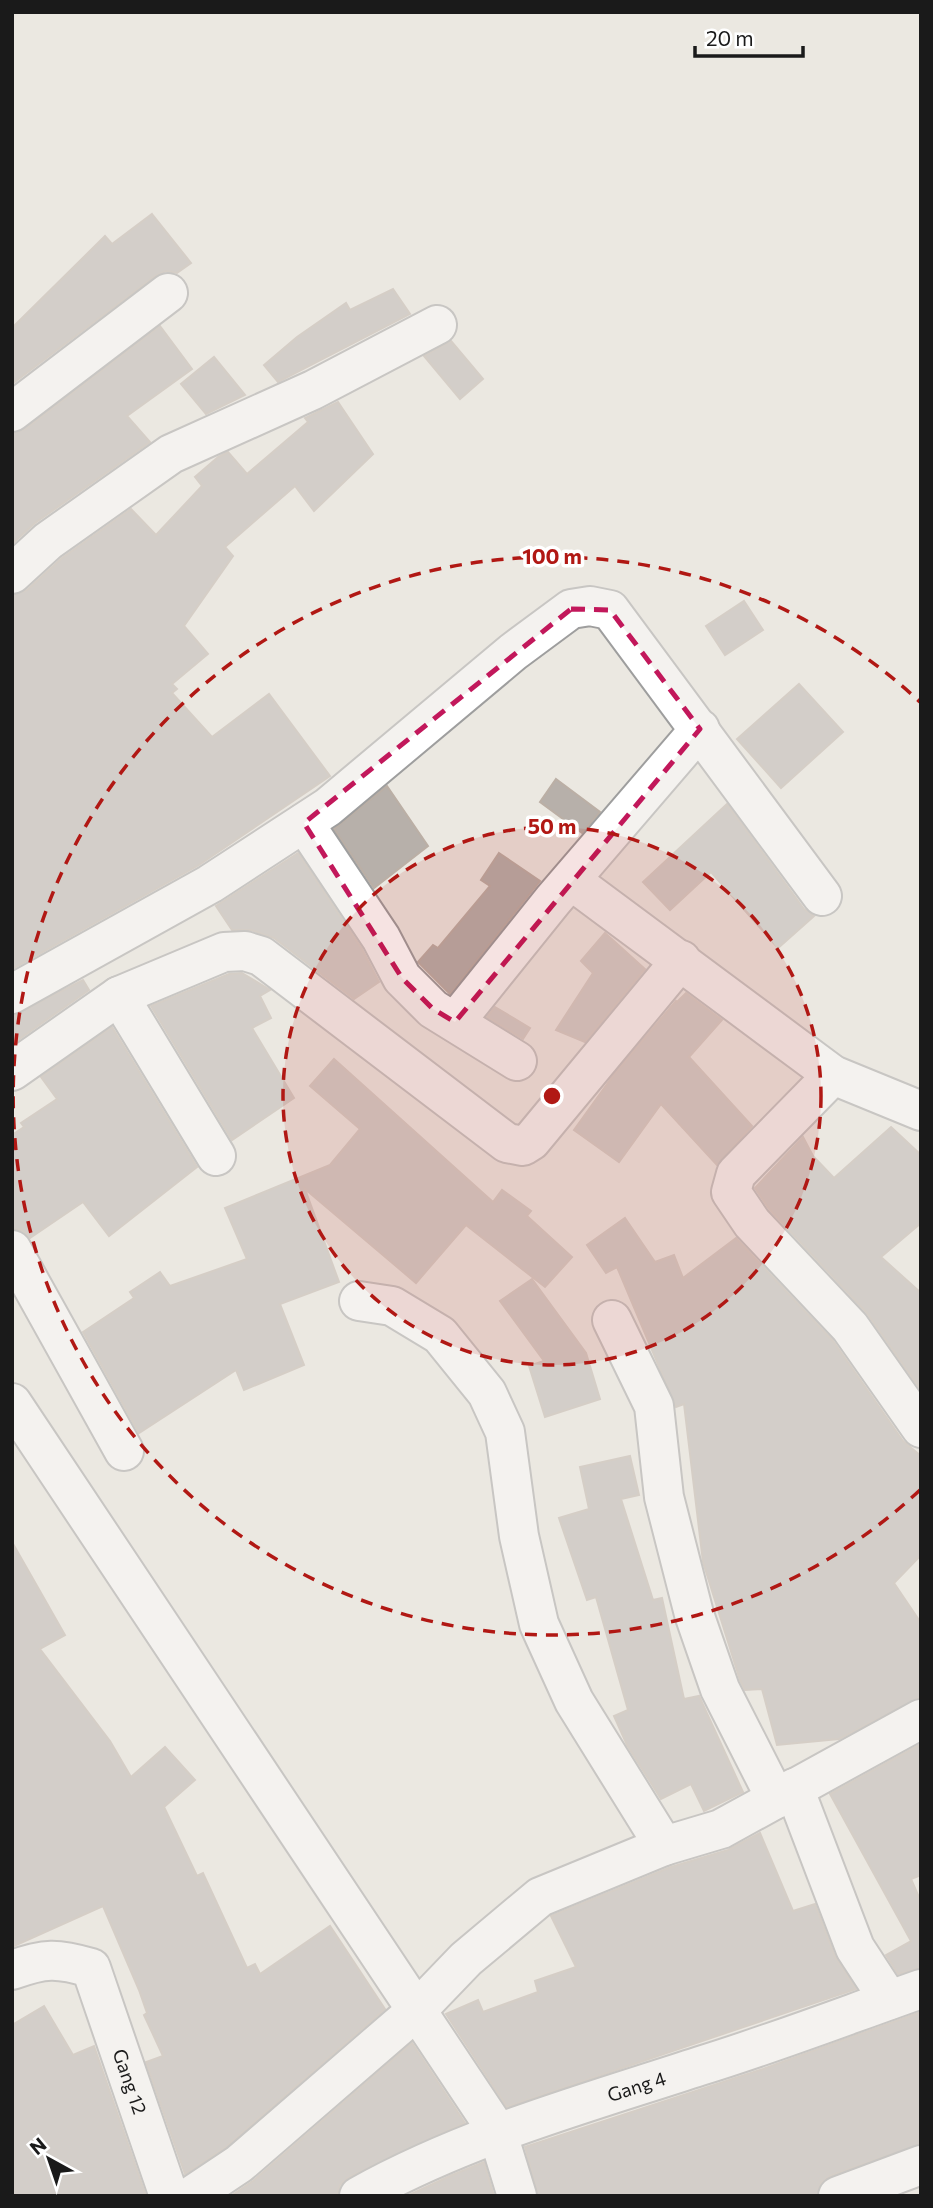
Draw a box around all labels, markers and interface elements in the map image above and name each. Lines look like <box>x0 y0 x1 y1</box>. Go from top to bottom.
scale bar <box>695 14 804 58</box>
text: 20 m <box>706 25 754 50</box>
text: 100 m <box>522 543 582 568</box>
text: 50 m <box>528 813 576 838</box>
centre of rings <box>540 1084 564 1108</box>
street label: Gang 12 <box>109 2046 152 2117</box>
street label: Gang 4 <box>604 2066 669 2106</box>
north arrow <box>14 2124 84 2194</box>
text: N <box>25 2132 51 2159</box>

